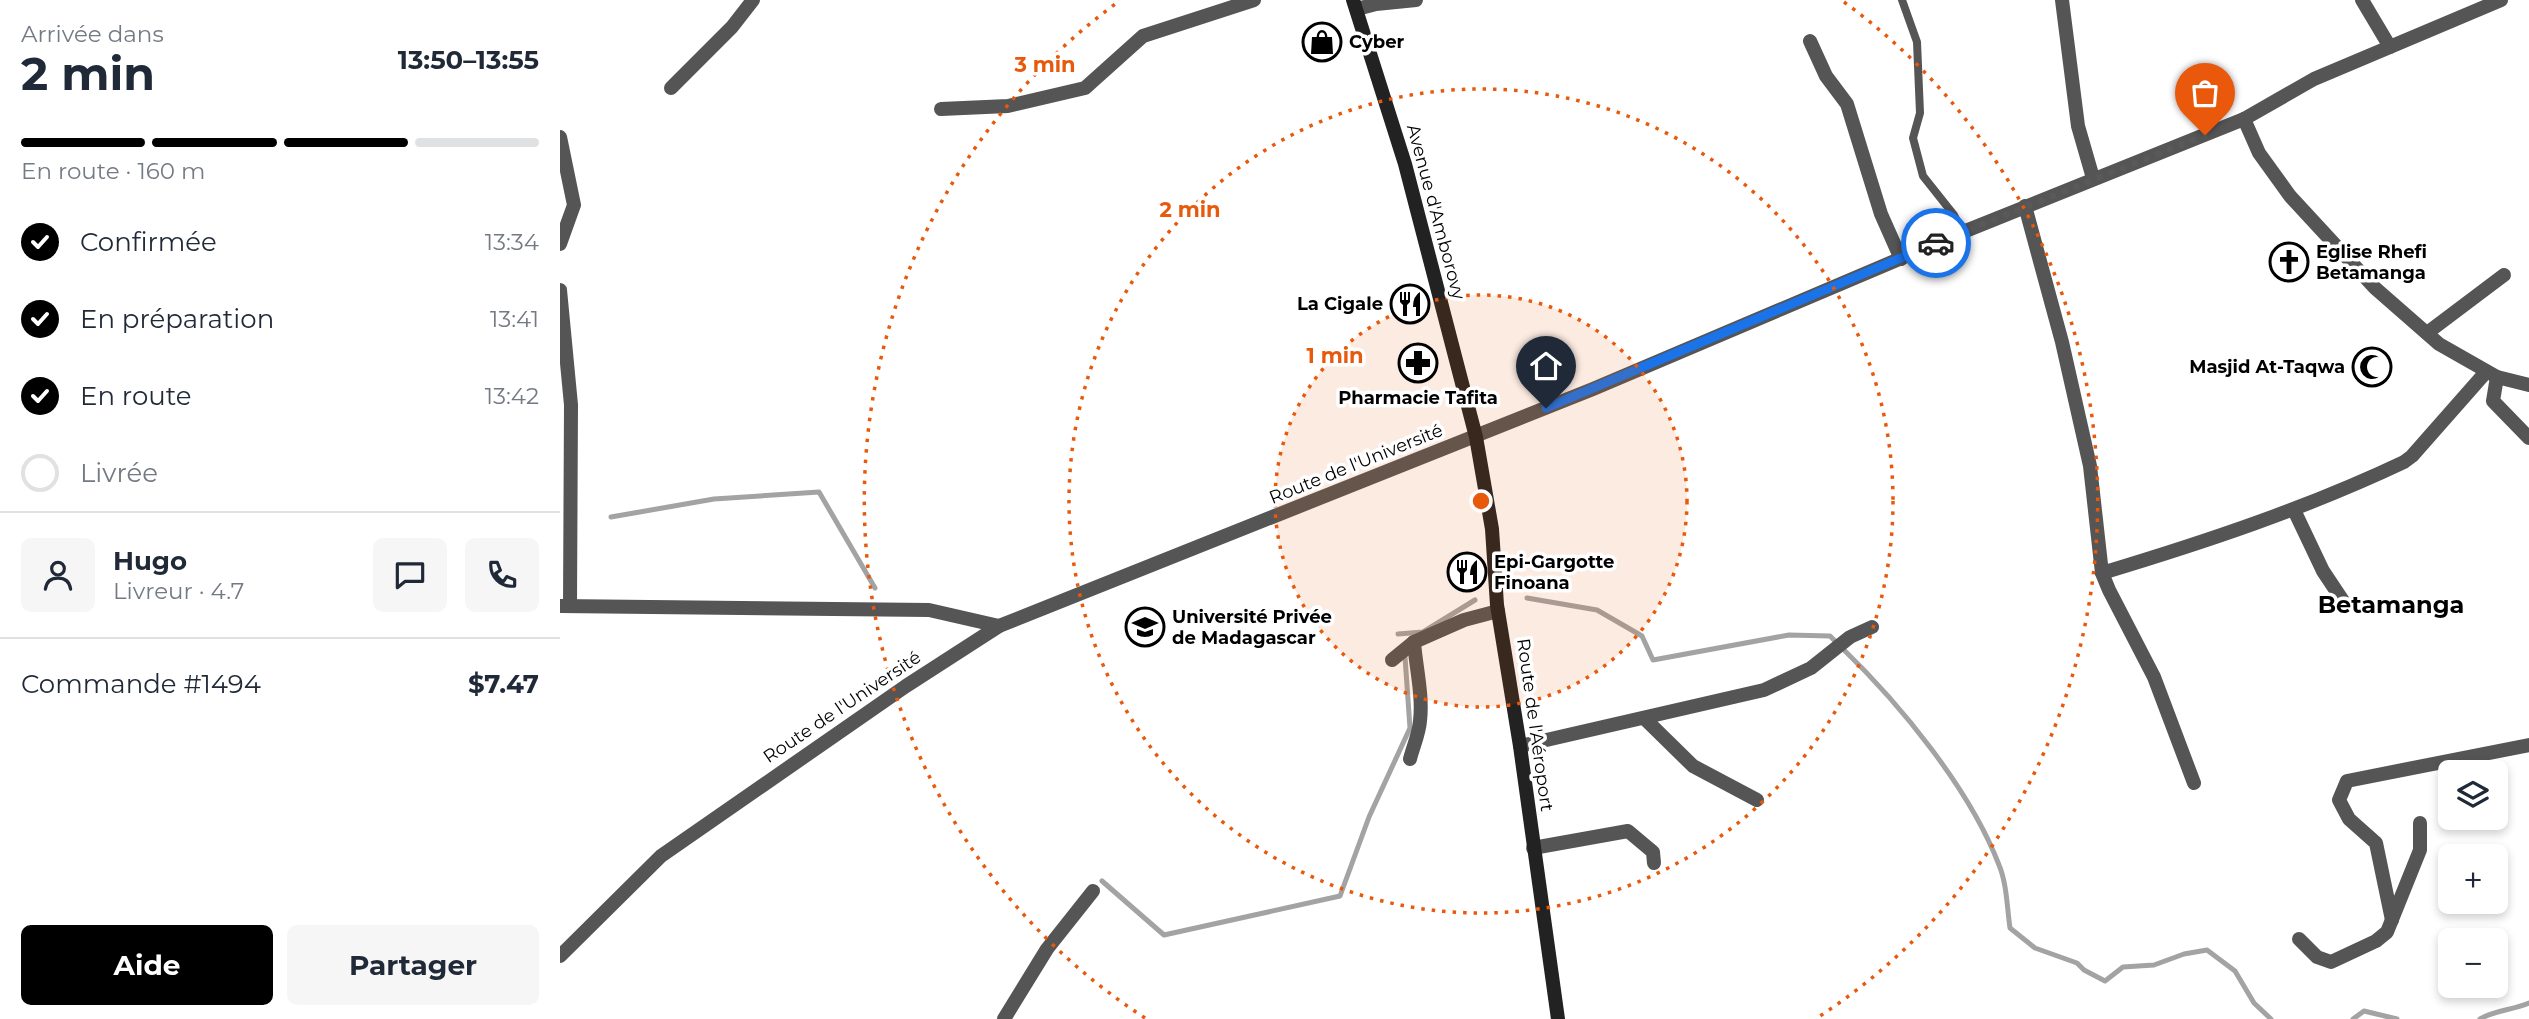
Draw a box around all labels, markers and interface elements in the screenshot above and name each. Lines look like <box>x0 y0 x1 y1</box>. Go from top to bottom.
text: Arrivée dans <box>21 20 164 48</box>
shop icon: Cyber <box>1301 21 1343 63</box>
place label: Cyber <box>1349 31 1405 53</box>
text: 13:50–13:55 <box>398 44 539 76</box>
text: 2 min <box>21 45 155 102</box>
text: 3 min <box>1013 52 1076 77</box>
pin <box>2175 63 2235 135</box>
icon: bag <box>2186 74 2224 112</box>
street label: Avenue d'Amborovy <box>1402 122 1470 302</box>
text: En route · 160 m <box>21 157 205 185</box>
text: 2 min <box>1159 197 1221 222</box>
courier <box>1901 208 1971 278</box>
icon: check <box>21 223 59 261</box>
icon: car <box>1917 224 1955 262</box>
text: Confirmée <box>80 226 217 258</box>
text: 13:34 <box>485 228 539 256</box>
church icon: Eglise Rhefi Betamanga <box>2268 241 2310 283</box>
place label: Eglise Rhefi Betamanga <box>2316 241 2427 284</box>
restaurant icon: La Cigale <box>1389 283 1431 325</box>
place label: La Cigale <box>1297 293 1383 315</box>
icon: check <box>21 300 59 338</box>
text: En préparation <box>80 303 274 335</box>
text: 13:41 <box>490 305 539 333</box>
pin <box>1516 336 1576 408</box>
pharmacy icon: Pharmacie Tafita <box>1397 342 1439 384</box>
text: 1 min <box>1306 343 1364 368</box>
mosque icon: Masjid At-Taqwa <box>2351 346 2393 388</box>
icon: home <box>1527 347 1565 385</box>
place label: Masjid At-Taqwa <box>2189 356 2345 378</box>
icon: check <box>21 377 59 415</box>
text: En route <box>80 380 191 412</box>
text: 13:42 <box>485 382 539 410</box>
place label: Pharmacie Tafita <box>1338 387 1498 409</box>
street label: Route de l'Université <box>1266 419 1446 509</box>
text: Livrée <box>80 457 158 489</box>
centre of rings <box>1469 489 1493 513</box>
button: person <box>21 538 95 612</box>
button: chat <box>373 538 447 612</box>
button: phone <box>465 538 539 612</box>
text: Hugo <box>113 545 187 577</box>
restaurant icon: Epi-Gargotte Finoana <box>1446 551 1488 593</box>
place label: Epi-Gargotte Finoana <box>1494 551 1614 594</box>
text: Livreur · 4.7 <box>113 577 244 605</box>
district label: Betamanga <box>2318 590 2464 619</box>
school or university icon: Université Privée de Madagascar <box>1124 606 1166 648</box>
place label: Université Privée de Madagascar <box>1172 606 1332 649</box>
street label: Route de l'Aéroport <box>1512 637 1558 813</box>
street label: Route de l'Université <box>759 646 925 768</box>
text: Commande #1494 <box>21 668 261 700</box>
text: $7.47 <box>468 668 539 700</box>
map controls <box>2438 760 2508 998</box>
button: layers <box>2438 760 2508 830</box>
button: + <box>2438 844 2508 914</box>
button: Aide <box>21 925 273 1005</box>
button: Partager <box>287 925 539 1005</box>
button: − <box>2438 928 2508 998</box>

